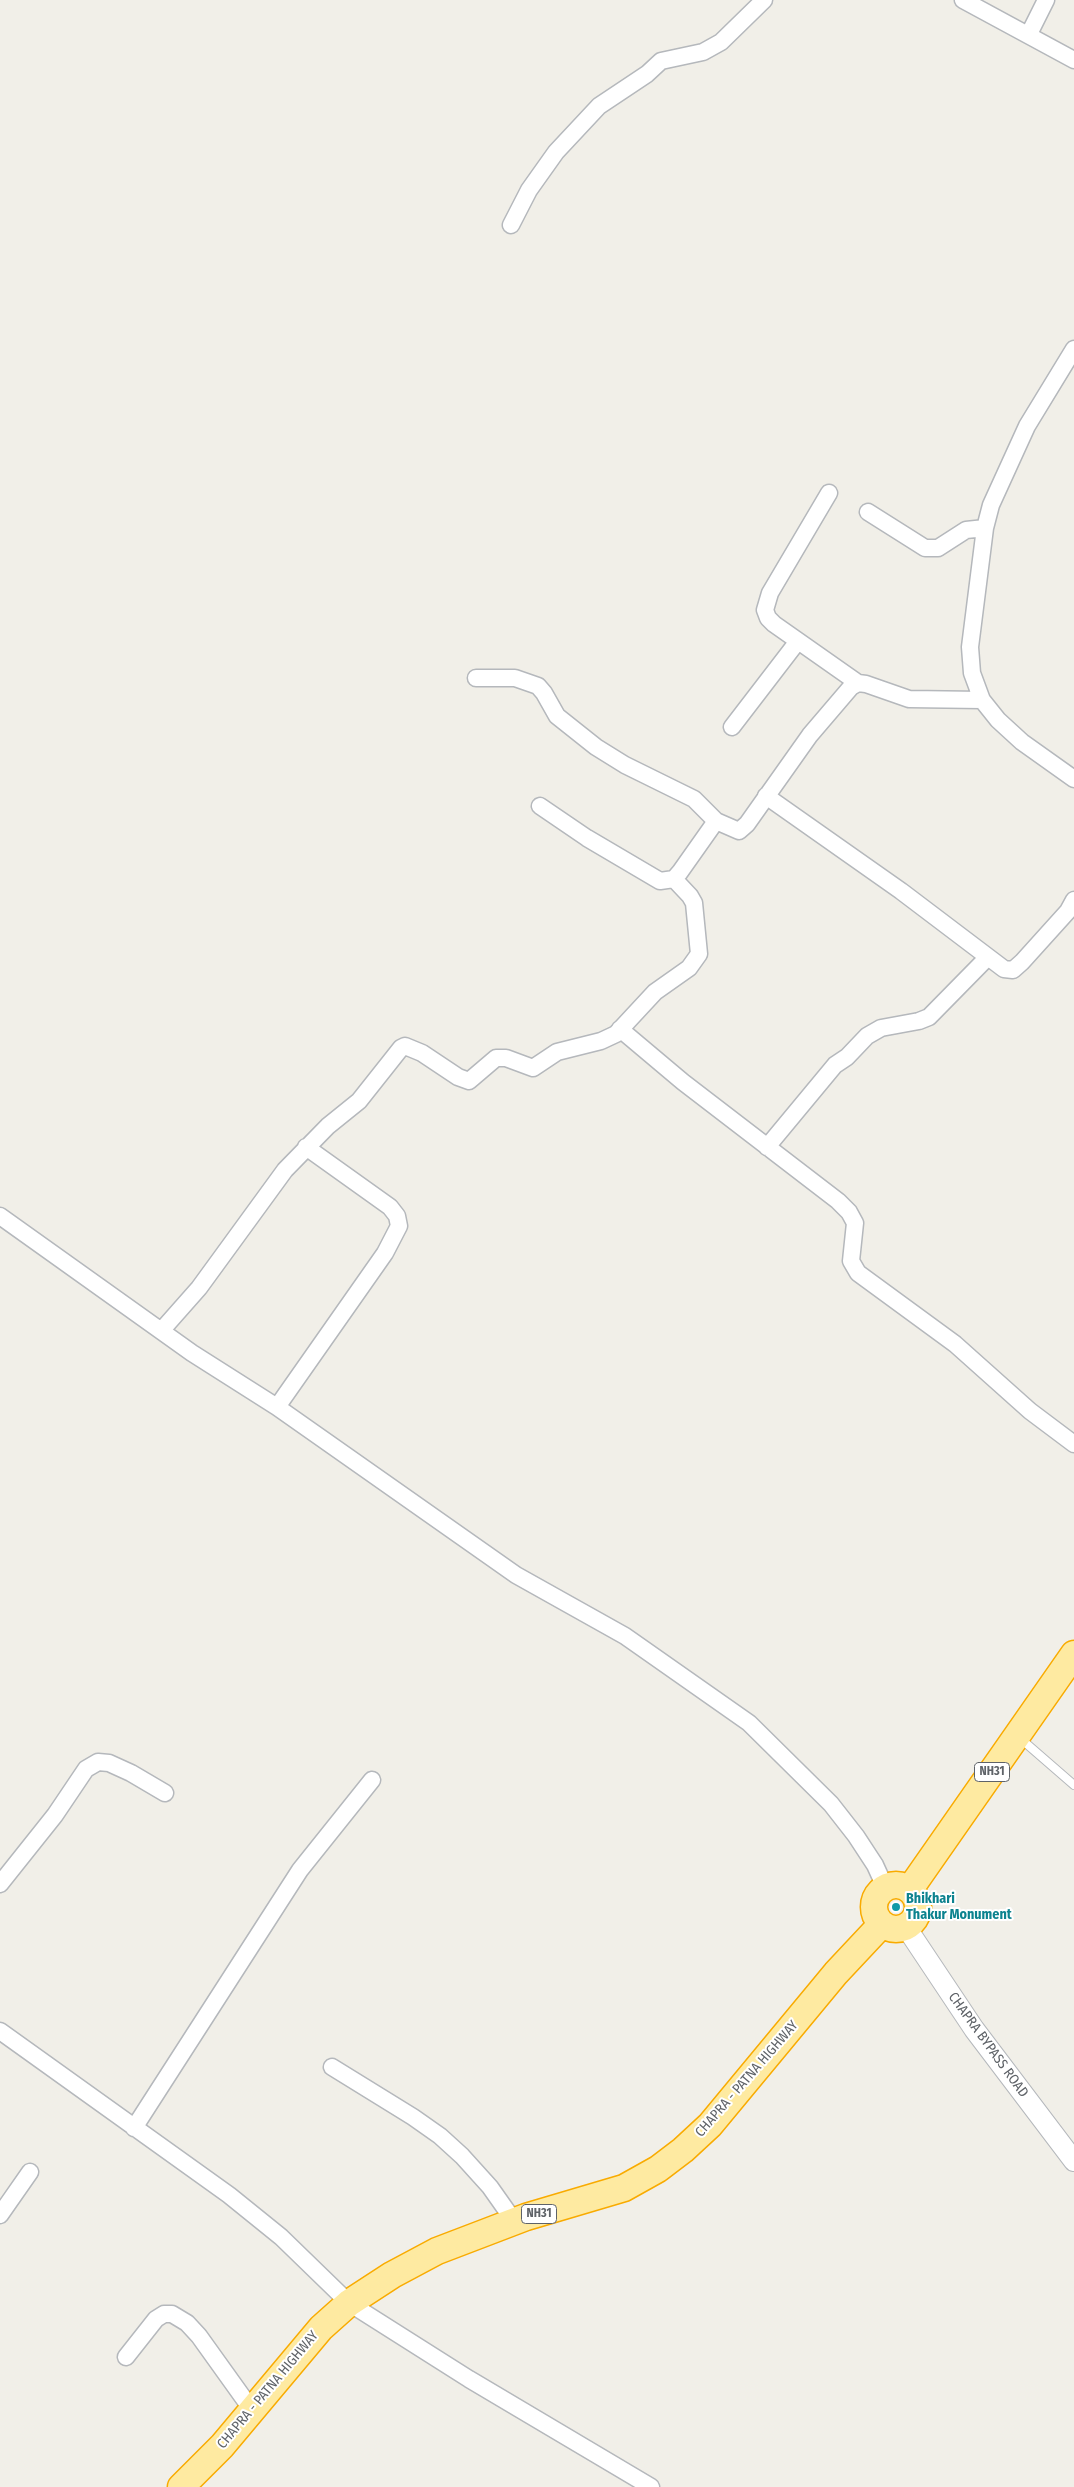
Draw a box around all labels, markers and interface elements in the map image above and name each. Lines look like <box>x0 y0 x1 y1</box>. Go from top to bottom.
road number: NH31 <box>974 1762 1010 1781</box>
place label: Bhikhari Thakur Monument <box>906 1891 1012 1924</box>
marker: Bhikhari Thakur Monument <box>890 1901 902 1913</box>
street label: CHAPRA BYPASS ROAD <box>944 1989 1032 2101</box>
street label: CHAPRA - PATNA HIGHWAY <box>692 2017 802 2141</box>
road number: NH31 <box>522 2204 556 2224</box>
street label: CHAPRA - PATNA HIGHWAY <box>214 2328 322 2452</box>

